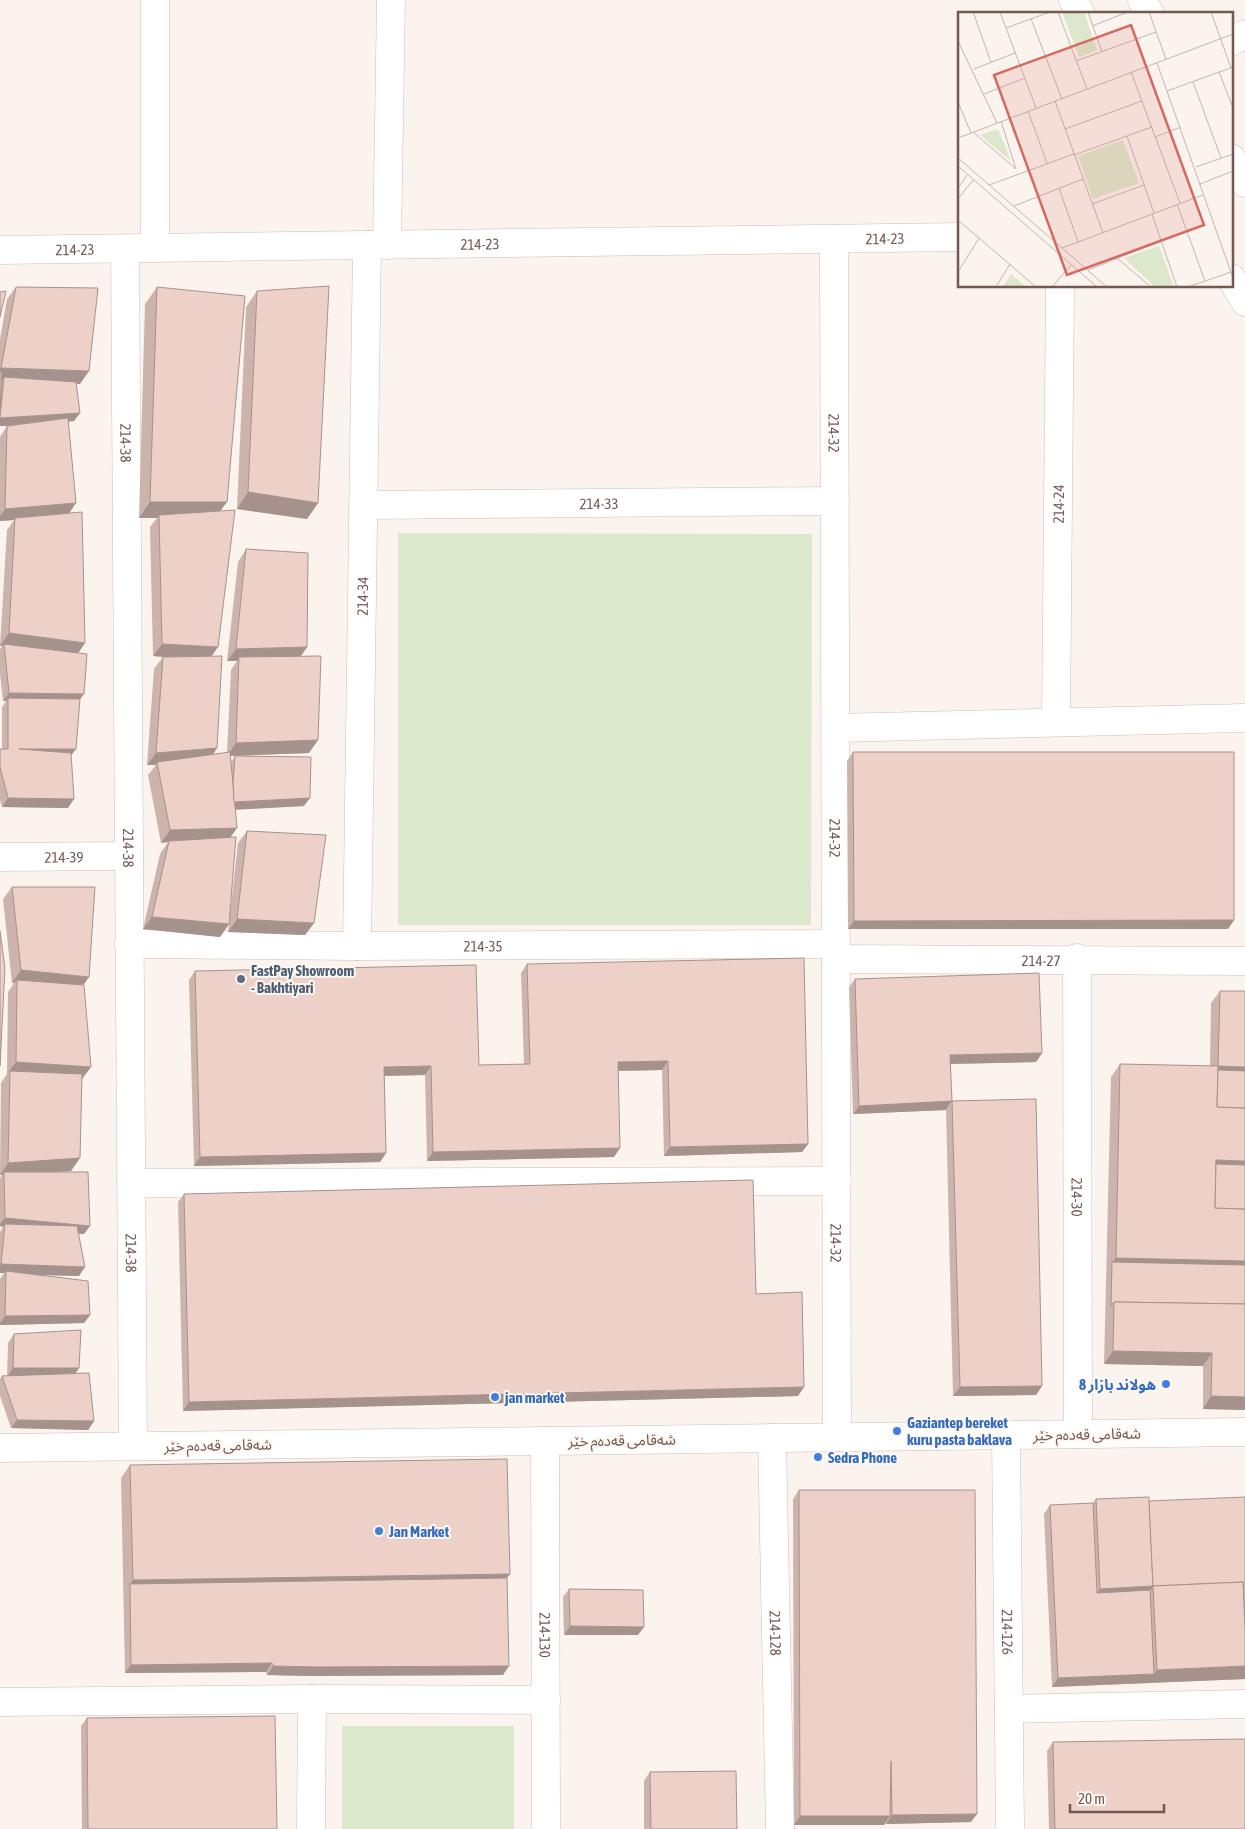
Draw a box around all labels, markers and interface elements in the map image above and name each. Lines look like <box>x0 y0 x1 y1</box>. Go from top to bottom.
inset map <box>958 12 1232 288</box>
street label: 214-23 <box>865 229 905 247</box>
street label: 214-23 <box>460 235 500 252</box>
street label: 214-23 <box>55 240 95 258</box>
street label: 214-32 <box>826 413 843 453</box>
street label: 214-38 <box>118 423 135 463</box>
street label: 214-24 <box>1049 484 1067 524</box>
street label: 214-33 <box>579 494 619 512</box>
street label: 214-34 <box>353 576 371 616</box>
street label: 214-32 <box>827 818 844 858</box>
street label: 214-38 <box>120 828 138 868</box>
street label: 214-39 <box>44 848 84 865</box>
street label: 214-35 <box>463 937 503 954</box>
street label: 214-27 <box>1021 951 1061 969</box>
place label: FastPay Showroom - Bakhtiyari <box>251 962 355 996</box>
marker: FastPay Showroom - Bakhtiyari <box>235 973 247 985</box>
street label: 214-30 <box>1069 1177 1086 1217</box>
street label: 214-32 <box>828 1223 845 1263</box>
street label: 214-38 <box>123 1233 140 1273</box>
place label: هولاند بازار 8 <box>1079 1376 1156 1394</box>
marker: هولاند بازار 8 <box>1160 1378 1172 1390</box>
place label: jan market <box>504 1389 565 1406</box>
marker: jan market <box>489 1391 501 1403</box>
place label: Gaziantep bereket kuru pasta baklava <box>907 1414 1012 1448</box>
marker: Gaziantep bereket kuru pasta baklava <box>891 1425 903 1437</box>
street label: شەقامی قەدەم خێر <box>1032 1425 1141 1446</box>
street label: شەقامی قەدەم خێر <box>567 1431 676 1452</box>
street label: شەقامی قەدەم خێر <box>163 1436 272 1457</box>
place label: Sedra Phone <box>828 1449 897 1466</box>
marker: Sedra Phone <box>812 1451 824 1463</box>
place label: Jan Market <box>388 1523 450 1540</box>
marker: Jan Market <box>373 1525 385 1537</box>
street label: 214-126 <box>999 1609 1017 1655</box>
street label: 214-128 <box>767 1610 785 1656</box>
street label: 214-130 <box>537 1612 554 1658</box>
scale bar <box>1070 1782 1164 1814</box>
text: 20 m <box>1078 1790 1105 1807</box>

